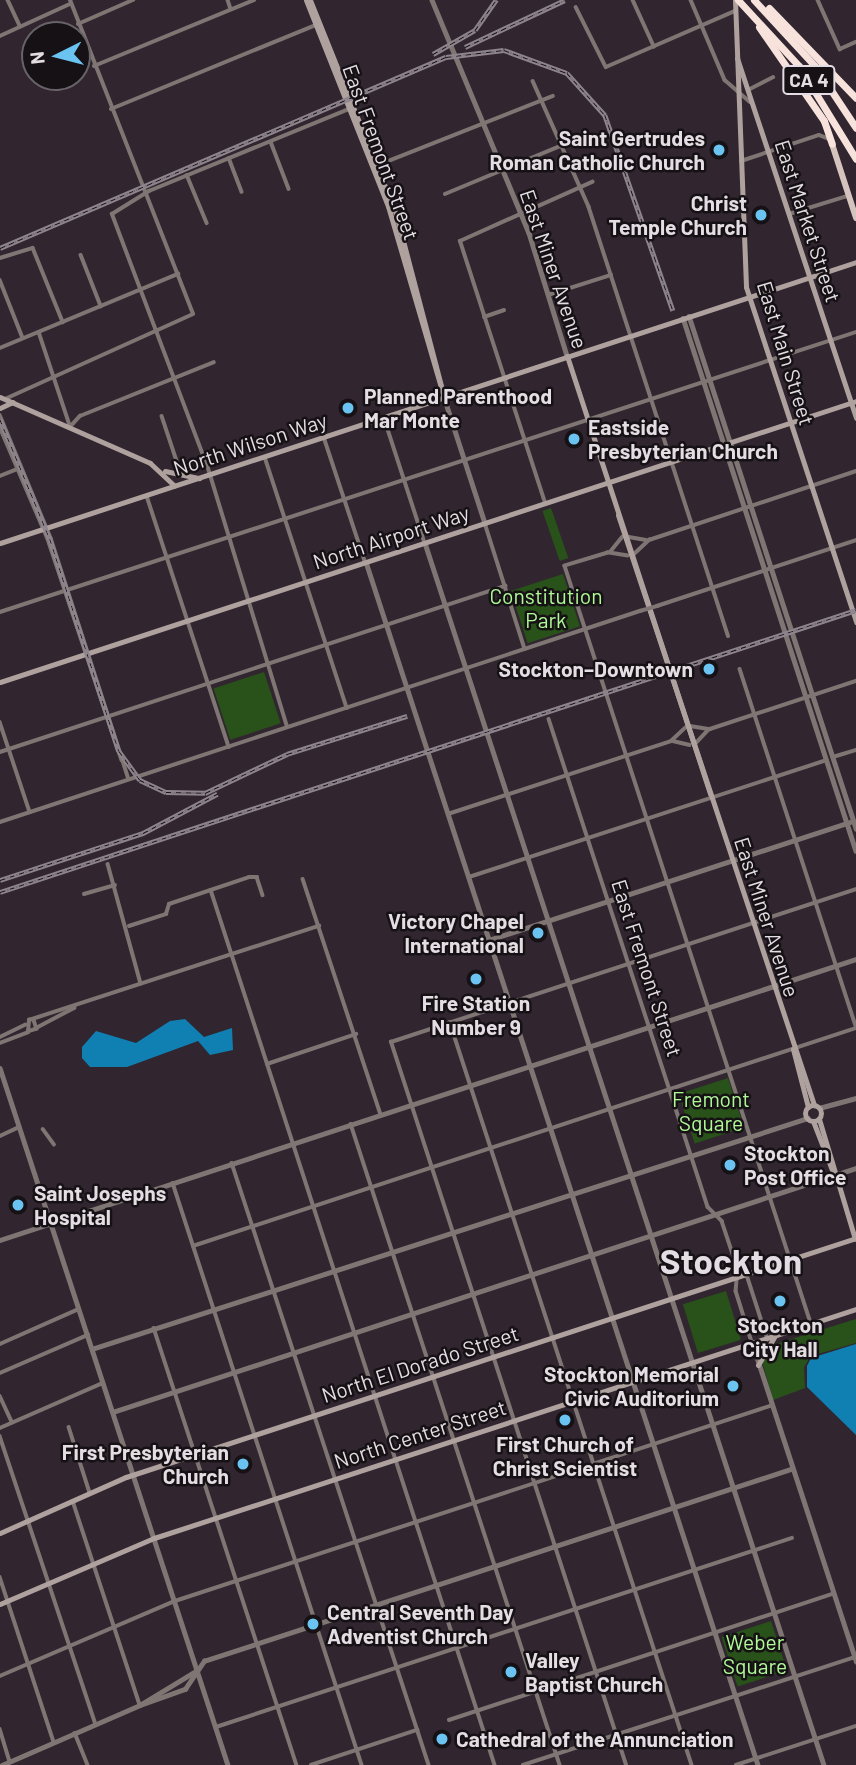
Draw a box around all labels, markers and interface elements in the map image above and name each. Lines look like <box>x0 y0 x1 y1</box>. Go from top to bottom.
north arrow <box>21 21 91 91</box>
text: N <box>25 51 49 66</box>
street label: East Fremont Street <box>338 61 424 243</box>
road number: CA 4 <box>781 64 837 96</box>
place label: Saint Gertrudes Roman Catholic Church <box>489 125 705 175</box>
street label: East Market Street <box>770 137 846 305</box>
marker: Saint Gertrudes Roman Catholic Church <box>711 142 727 158</box>
street label: East Miner Avenue <box>515 186 593 352</box>
place label: Christ Temple Church <box>609 190 747 240</box>
marker: Christ Temple Church <box>753 207 769 223</box>
street label: East Main Street <box>752 278 820 428</box>
place label: Planned Parenthood Mar Monte <box>364 383 552 433</box>
marker: Planned Parenthood Mar Monte <box>338 398 358 418</box>
street label: North Wilson Way <box>170 407 330 481</box>
place label: Eastside Presbyterian Church <box>588 414 778 464</box>
marker: Eastside Presbyterian Church <box>566 431 582 447</box>
street label: North Airport Way <box>310 500 472 574</box>
park label: Constitution Park <box>489 583 603 633</box>
place label: Stockton–Downtown <box>499 656 693 682</box>
marker: Stockton–Downtown <box>699 659 719 679</box>
street label: East Miner Avenue <box>729 834 805 1000</box>
street label: East Fremont Street <box>606 876 688 1060</box>
place label: Victory Chapel International <box>388 908 524 958</box>
marker: Victory Chapel International <box>530 925 546 941</box>
marker: Fire Station Number 9 <box>468 971 484 987</box>
place label: Fire Station Number 9 <box>422 990 530 1040</box>
park label: Fremont Square <box>672 1086 750 1136</box>
place label: Stockton Post Office <box>744 1140 846 1190</box>
marker: Stockton Post Office <box>722 1157 738 1173</box>
place label: Saint Josephs Hospital <box>34 1180 166 1230</box>
marker: Saint Josephs Hospital <box>8 1195 28 1215</box>
district label: Stockton <box>660 1239 802 1281</box>
marker: Stockton City Hall <box>772 1293 788 1309</box>
place label: Stockton City Hall <box>737 1312 823 1362</box>
street label: North El Dorado Street <box>318 1320 522 1408</box>
place label: Stockton Memorial Civic Auditorium <box>544 1361 719 1411</box>
marker: Stockton Memorial Civic Auditorium <box>725 1378 741 1394</box>
street label: North Center Street <box>331 1394 509 1474</box>
marker: First Church of Christ Scientist <box>557 1412 573 1428</box>
place label: First Church of Christ Scientist <box>493 1431 637 1481</box>
place label: First Presbyterian Church <box>62 1439 229 1489</box>
marker: First Presbyterian Church <box>235 1456 251 1472</box>
place label: Central Seventh Day Adventist Church <box>327 1599 514 1649</box>
marker: Central Seventh Day Adventist Church <box>305 1616 321 1632</box>
park label: Weber Square <box>723 1629 787 1679</box>
place label: Valley Baptist Church <box>525 1647 663 1697</box>
marker: Valley Baptist Church <box>503 1664 519 1680</box>
place label: Cathedral of the Annunciation <box>456 1726 733 1752</box>
marker: Cathedral of the Annunciation <box>434 1731 450 1747</box>

